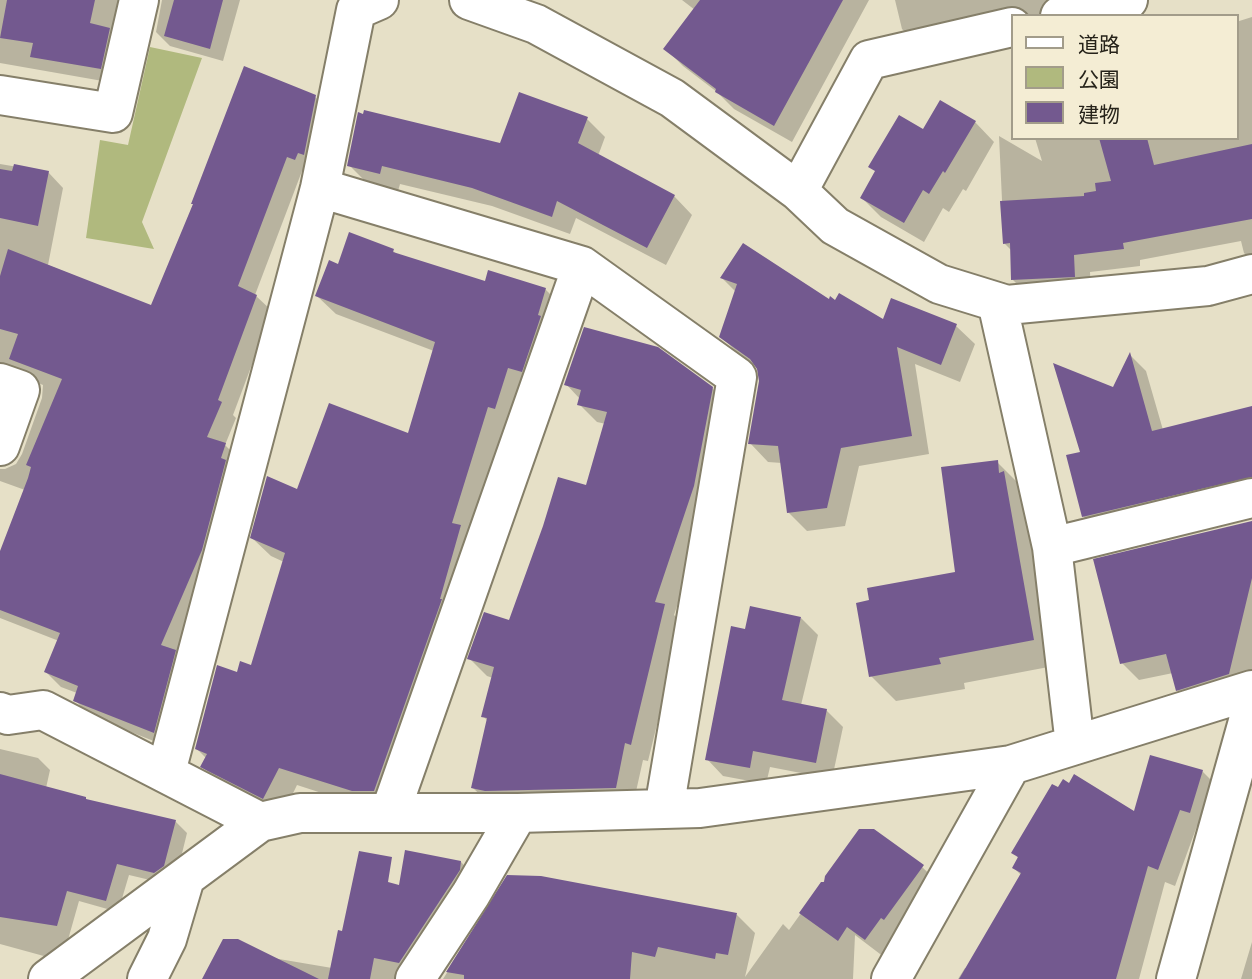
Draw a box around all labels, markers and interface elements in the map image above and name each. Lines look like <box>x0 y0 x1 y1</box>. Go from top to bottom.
legend <box>1010 14 1238 140</box>
text: 道路 <box>1078 32 1120 58</box>
text: 公園 <box>1078 67 1120 93</box>
text: 建物 <box>1078 102 1120 128</box>

